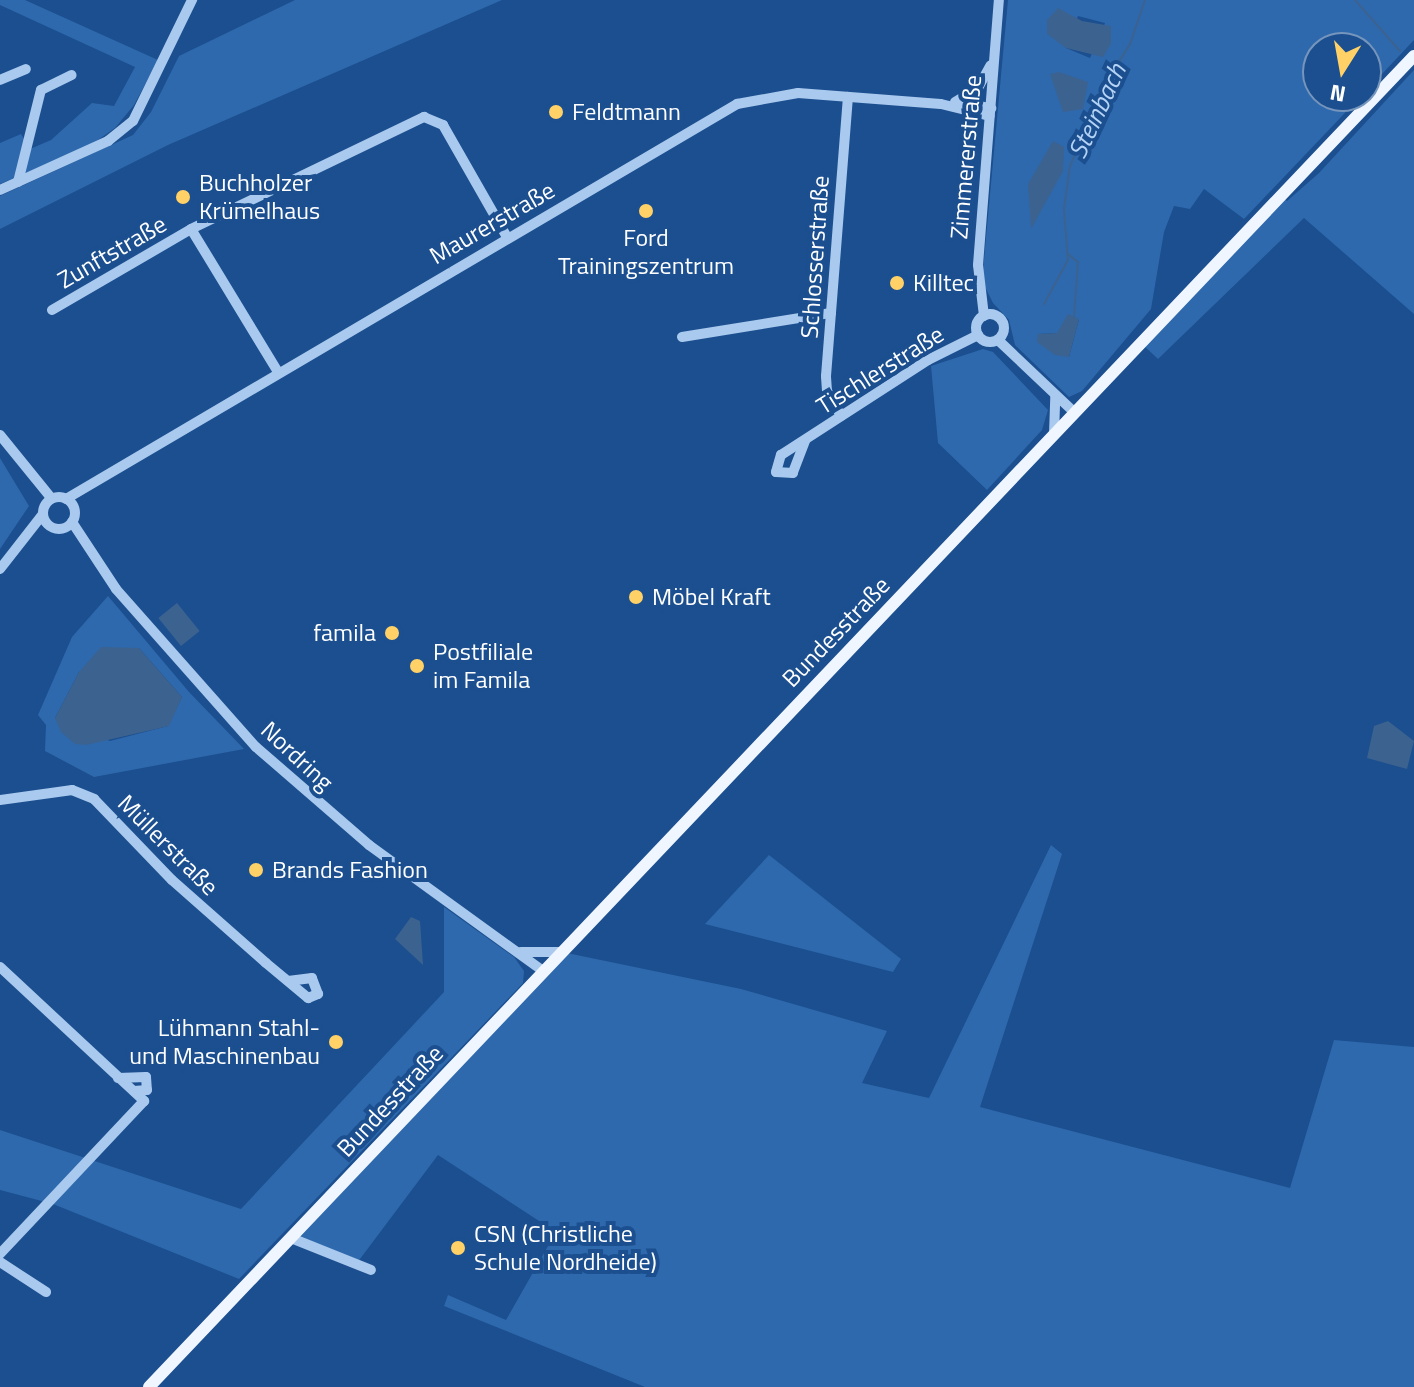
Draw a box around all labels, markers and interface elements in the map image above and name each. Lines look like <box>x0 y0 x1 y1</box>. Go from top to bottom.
north arrow <box>1302 32 1382 112</box>
water label: Steinbach <box>1062 59 1132 163</box>
street label: Zimmererstraße <box>944 74 988 240</box>
text: N <box>1327 75 1349 112</box>
place label: Feldtmann <box>572 98 681 126</box>
marker: Feldtmann <box>547 103 565 121</box>
place label: Buchholzer Krümelhaus <box>199 169 320 225</box>
street label: Schlosserstraße <box>795 175 835 339</box>
street label: Maurerstraße <box>425 176 559 270</box>
marker: Buchholzer Krümelhaus <box>174 188 192 206</box>
marker: Ford Trainingszentrum <box>637 202 655 220</box>
street label: Zunftstraße <box>53 209 171 295</box>
place label: Ford Trainingszentrum <box>558 224 734 280</box>
place label: Killtec <box>913 269 974 297</box>
marker: Killtec <box>888 274 906 292</box>
street label: Tischlerstraße <box>811 320 949 420</box>
street label: Bundesstraße <box>776 571 896 693</box>
place label: Möbel Kraft <box>652 583 771 611</box>
marker: Möbel Kraft <box>627 588 645 606</box>
place label: famila <box>313 619 376 647</box>
marker: famila <box>383 624 401 642</box>
place label: Postfiliale im Famila <box>433 638 533 694</box>
marker: Postfiliale im Famila <box>408 657 426 675</box>
street label: Nordring <box>255 715 339 797</box>
street label: Müllerstraße <box>112 789 224 901</box>
place label: Brands Fashion <box>272 856 428 884</box>
marker: Brands Fashion <box>247 861 265 879</box>
place label: Lühmann Stahl- und Maschinenbau <box>129 1014 320 1070</box>
marker: Lühmann Stahl- und Maschinenbau <box>327 1033 345 1051</box>
street label: Bundesstraße <box>331 1039 449 1163</box>
place label: CSN (Christliche Schule Nordheide) <box>474 1220 657 1276</box>
marker: CSN (Christliche Schule Nordheide) <box>449 1239 467 1257</box>

